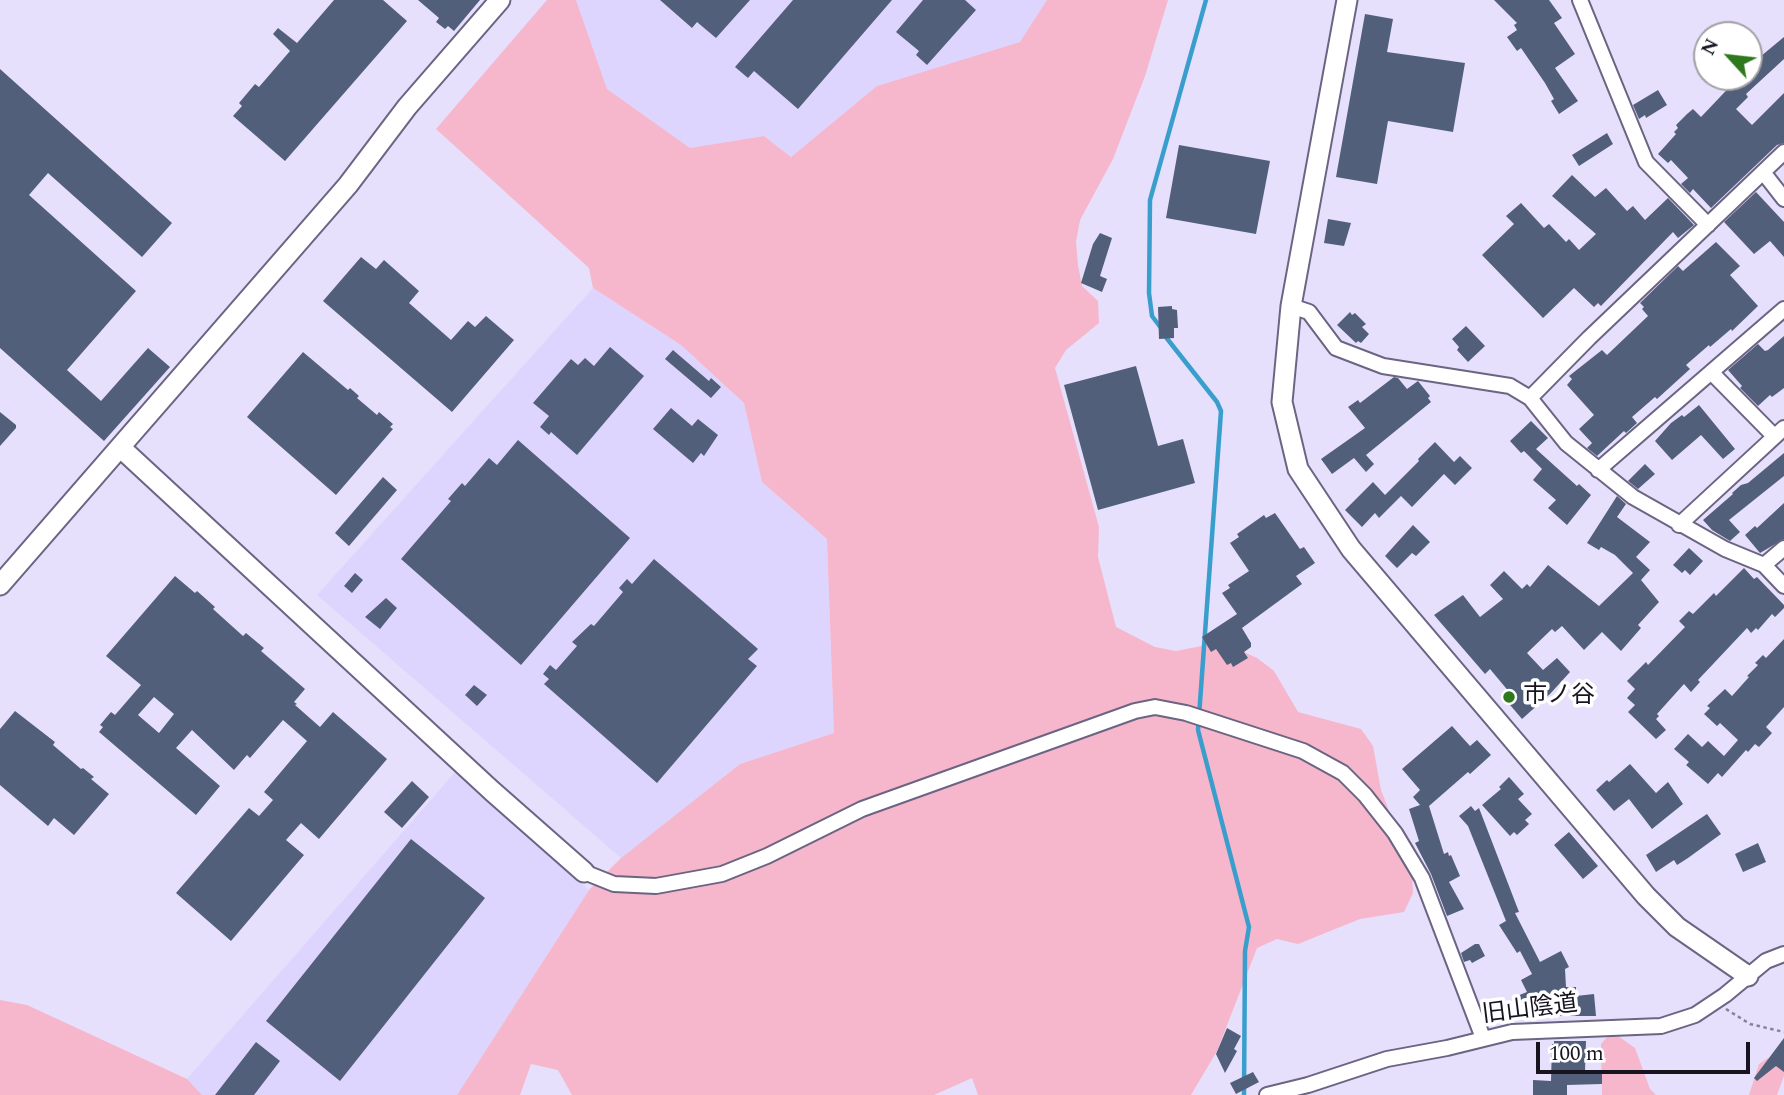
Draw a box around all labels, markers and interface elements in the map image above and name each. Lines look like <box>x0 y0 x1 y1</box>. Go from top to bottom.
north arrow <box>1693 21 1763 91</box>
text: N <box>1694 34 1727 61</box>
place label: 市ノ谷 <box>1523 683 1595 711</box>
marker: 市ノ谷 <box>1501 689 1517 705</box>
street label: 旧山陰道 <box>1481 991 1579 1031</box>
scale bar <box>1539 1028 1752 1072</box>
text: 100 m <box>1549 1038 1604 1070</box>

